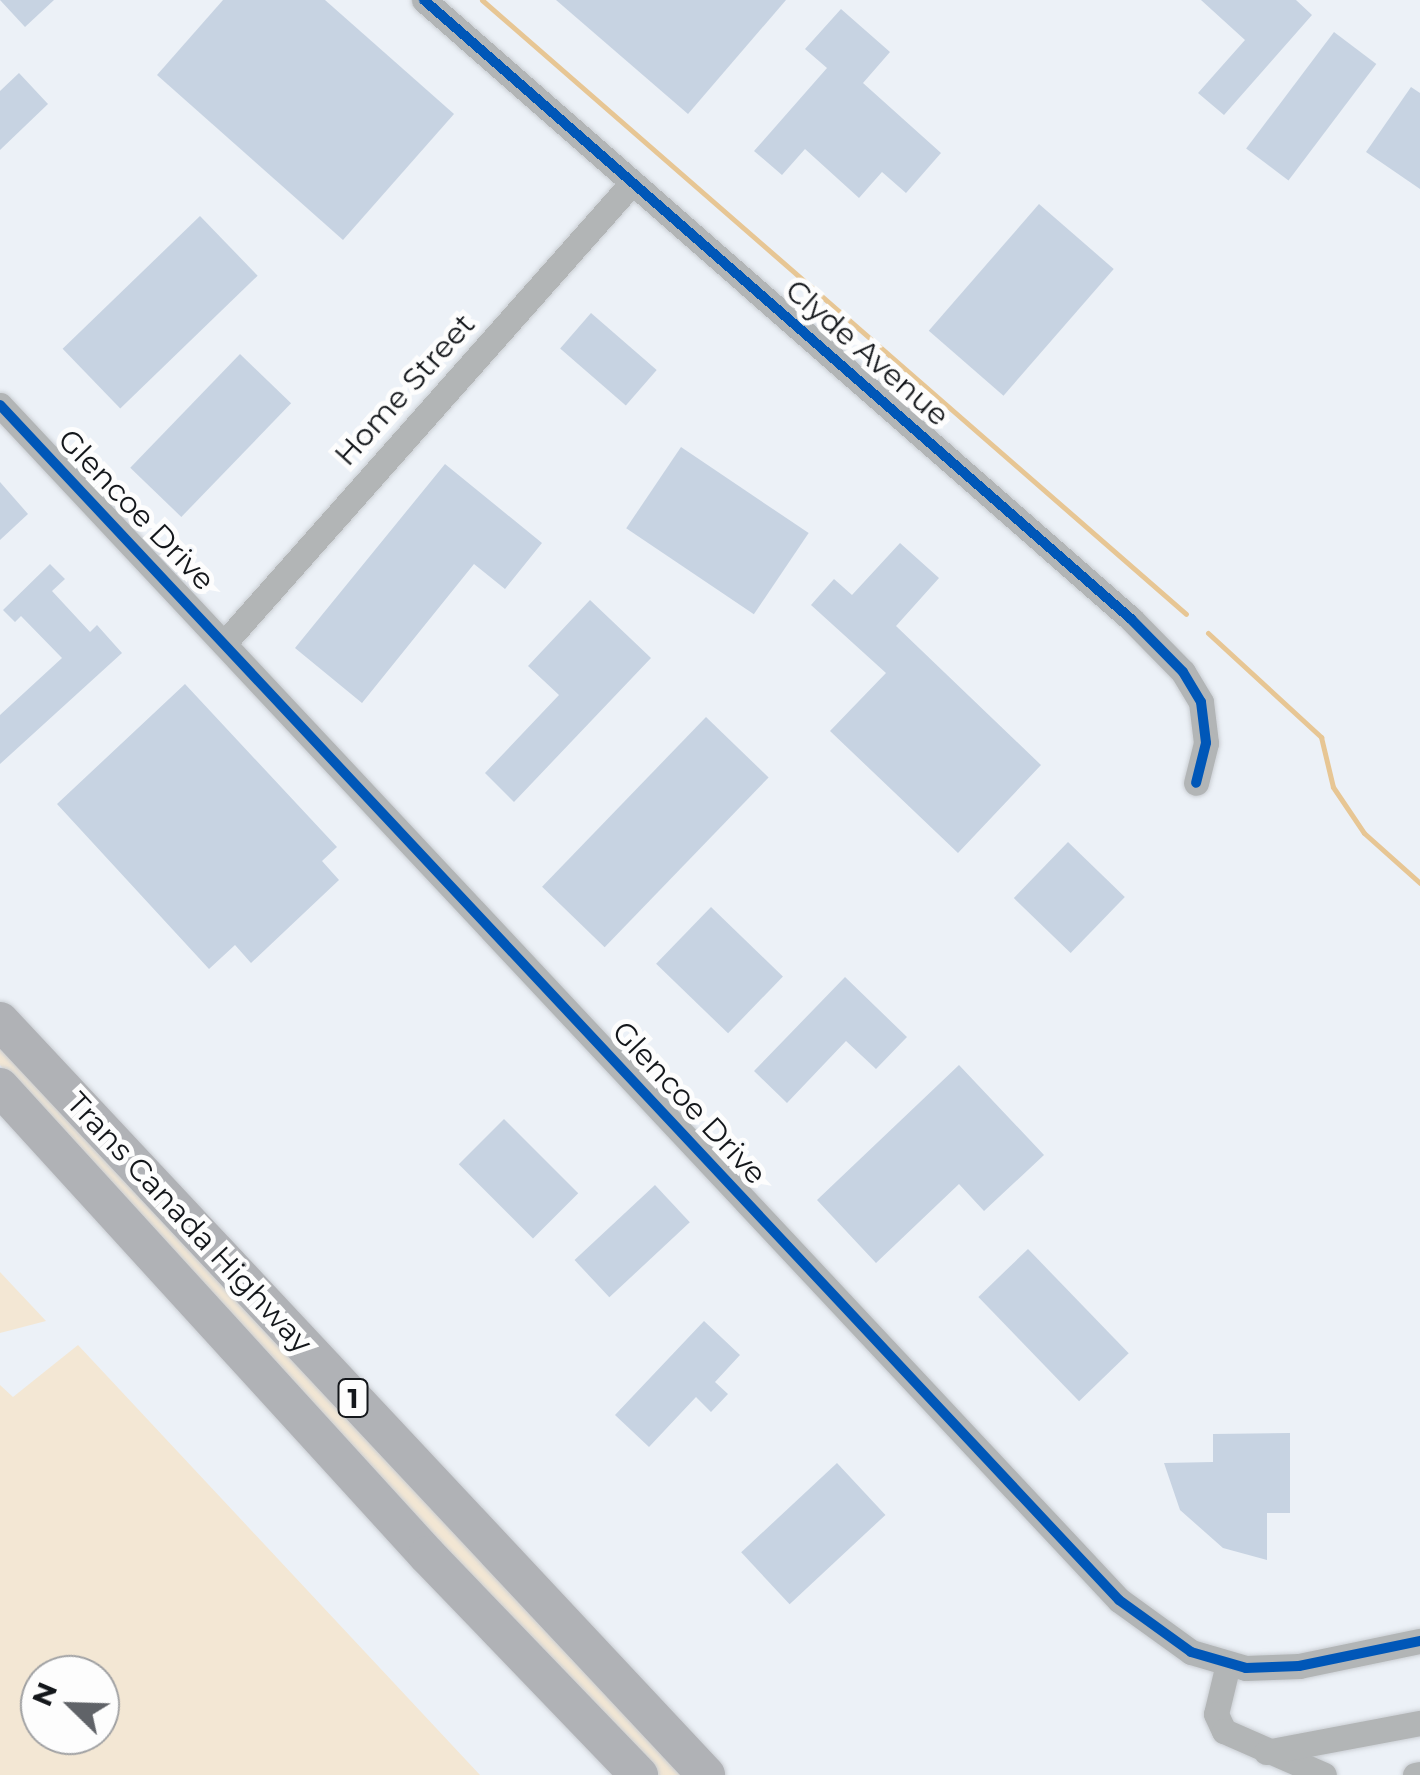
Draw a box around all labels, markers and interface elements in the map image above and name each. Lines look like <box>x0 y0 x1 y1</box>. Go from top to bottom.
street label: Clyde Avenue <box>778 272 956 434</box>
street label: Home Street <box>327 307 483 473</box>
street label: Glencoe Drive <box>50 422 222 598</box>
street label: Glencoe Drive <box>604 1014 774 1192</box>
street label: Trans Canada Highway <box>59 1085 319 1361</box>
road number: 1 <box>336 1375 370 1421</box>
north arrow <box>20 1655 120 1755</box>
text: N <box>24 1677 64 1711</box>

